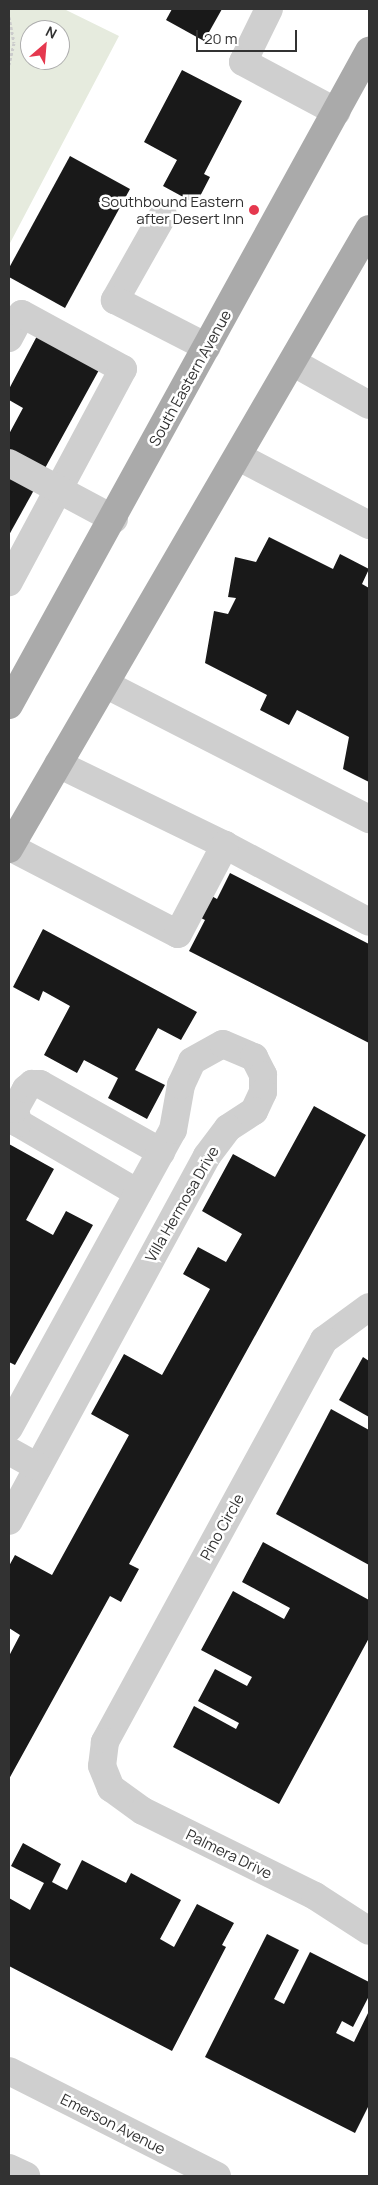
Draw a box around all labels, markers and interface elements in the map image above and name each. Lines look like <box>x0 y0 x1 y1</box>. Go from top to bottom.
north arrow <box>20 20 70 70</box>
scale bar <box>198 20 299 52</box>
text: N <box>43 21 60 43</box>
text: 20 m <box>204 28 237 49</box>
place label: Southbound Eastern after Desert Inn <box>101 192 244 227</box>
marker: Southbound Eastern after Desert Inn <box>248 204 260 216</box>
street label: South Eastern Avenue <box>145 307 235 449</box>
street label: Villa Hermosa Drive <box>142 1143 222 1265</box>
street label: Pino Circle <box>196 1491 248 1563</box>
street label: Palmera Drive <box>183 1825 275 1883</box>
street label: Emerson Avenue <box>58 2090 168 2158</box>

